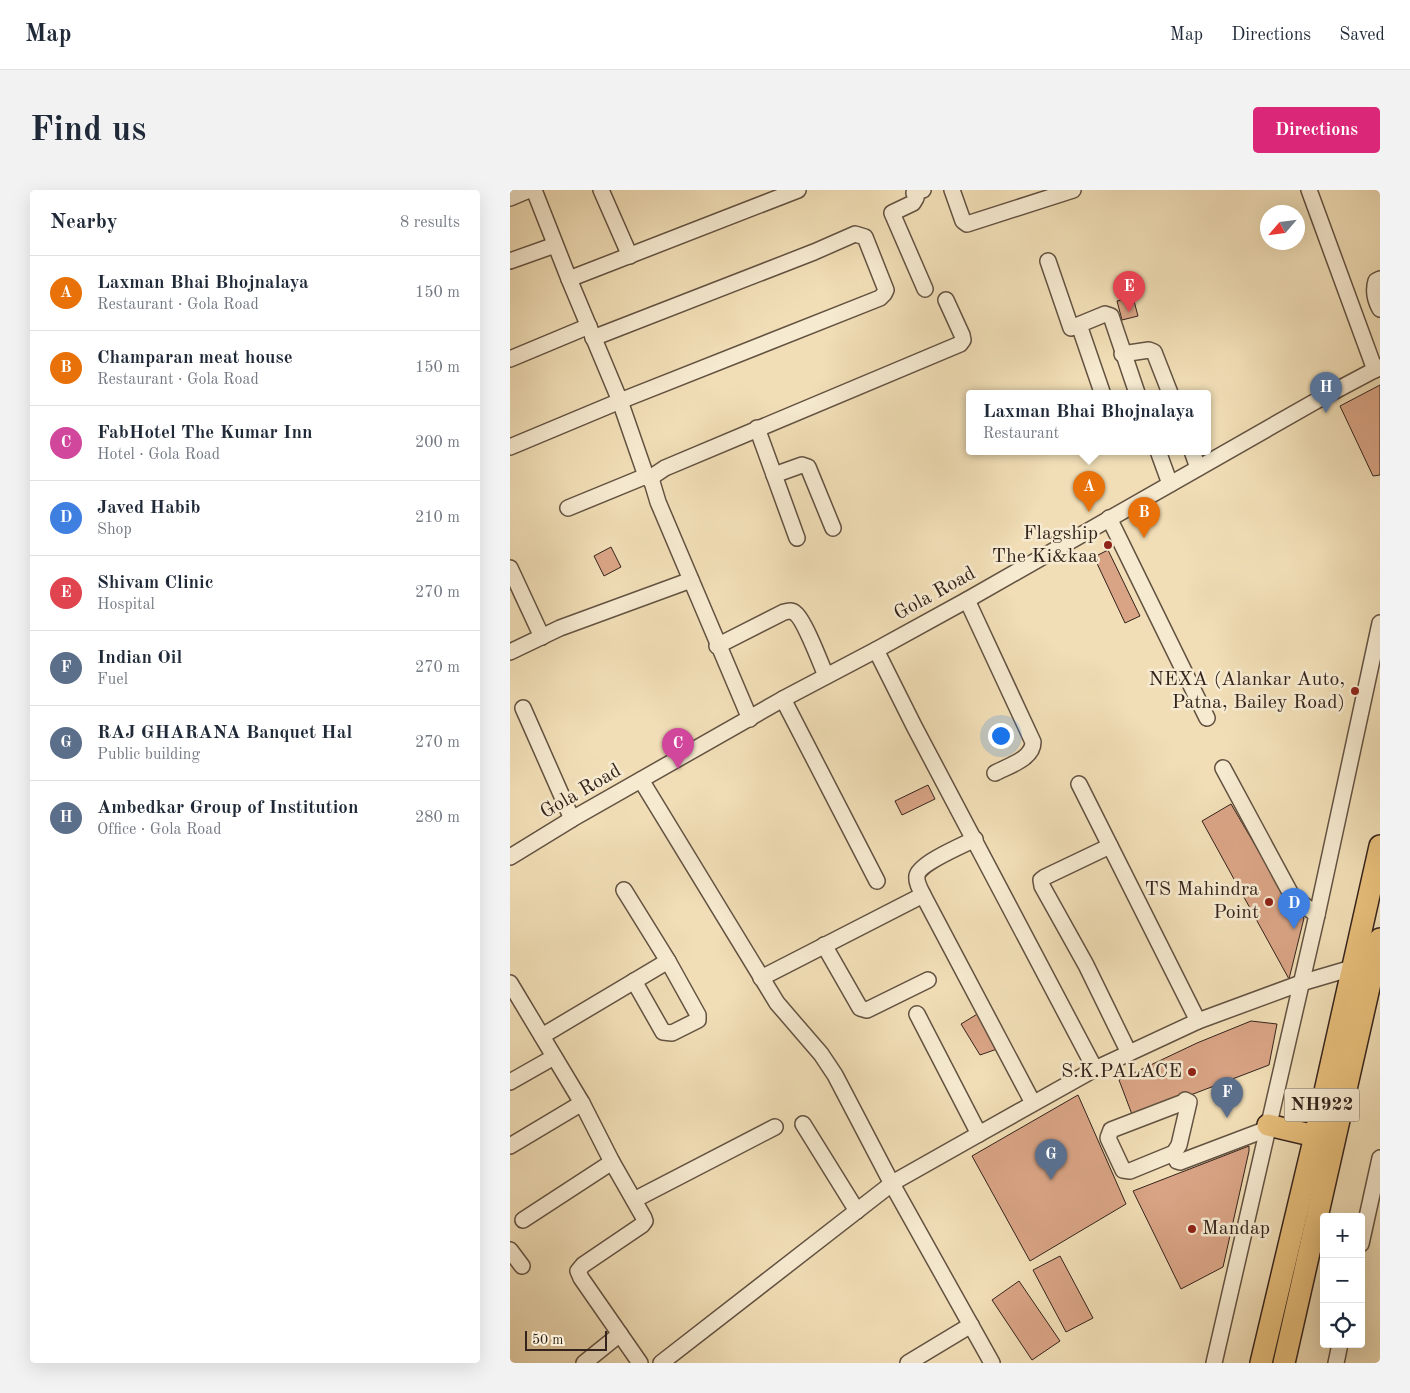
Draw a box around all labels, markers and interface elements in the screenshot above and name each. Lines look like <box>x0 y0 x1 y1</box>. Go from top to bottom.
text: Map <box>25 23 72 47</box>
text: Map <box>1170 26 1203 44</box>
text: Directions <box>1231 26 1311 44</box>
text: Saved <box>1339 26 1385 44</box>
button: Directions <box>1253 107 1380 153</box>
text: Find us <box>30 113 146 148</box>
north arrow <box>1260 205 1305 250</box>
text: Nearby <box>50 212 118 233</box>
text: 8 results <box>400 215 460 231</box>
pin: E <box>1113 271 1145 312</box>
text: Laxman Bhai Bhojnalaya <box>97 274 309 293</box>
text: A <box>60 285 72 301</box>
text: 150 m <box>415 285 460 301</box>
text: Restaurant · Gola Road <box>97 297 259 313</box>
text: Champaran meat house <box>97 349 293 368</box>
text: B <box>60 360 72 376</box>
text: 150 m <box>415 360 460 376</box>
text: Restaurant · Gola Road <box>97 372 259 388</box>
pin: H <box>1310 372 1342 413</box>
popup <box>966 390 1211 455</box>
text: Laxman Bhai Bhojnalaya <box>983 403 1194 422</box>
text: FabHotel The Kumar Inn <box>97 424 313 443</box>
text: Restaurant <box>983 426 1059 442</box>
text: C <box>61 435 71 451</box>
text: 200 m <box>415 435 460 451</box>
text: Hotel · Gola Road <box>97 447 220 463</box>
pin: A <box>1073 471 1105 512</box>
pin: B <box>1128 497 1160 538</box>
text: Javed Habib <box>97 499 201 518</box>
text: D <box>60 510 72 526</box>
text: 210 m <box>415 510 460 526</box>
text: Shop <box>97 522 132 538</box>
place label: Flagship The Ki&kaa <box>992 524 1098 567</box>
marker: Flagship The Ki&kaa <box>1102 539 1114 551</box>
street label: Gola Road <box>891 563 979 625</box>
text: Shivam Clinic <box>97 574 214 593</box>
text: E <box>60 585 72 601</box>
text: 270 m <box>415 585 460 601</box>
text: Hospital <box>97 597 155 613</box>
text: Indian Oil <box>97 649 182 668</box>
text: F <box>61 660 71 676</box>
text: 270 m <box>415 660 460 676</box>
place label: NEXA (Alankar Auto, Patna, Bailey Road) <box>1149 670 1345 713</box>
text: Fuel <box>97 672 128 688</box>
marker: NEXA (Alankar Auto, Patna, Bailey Road) <box>1349 685 1361 697</box>
your location <box>988 723 1014 749</box>
text: RAJ GHARANA Banquet Hal <box>97 724 352 743</box>
pin: C <box>662 728 694 769</box>
text: G <box>60 735 72 751</box>
text: 270 m <box>415 735 460 751</box>
text: Public building <box>97 747 200 763</box>
street label: Gola Road <box>537 761 625 823</box>
text: Ambedkar Group of Institution <box>97 799 358 818</box>
text: H <box>59 810 73 826</box>
text: 280 m <box>415 810 460 826</box>
text: Office · Gola Road <box>97 822 222 838</box>
place label: TS Mahindra Point <box>1144 880 1259 923</box>
pin: D <box>1278 888 1310 929</box>
marker: TS Mahindra Point <box>1263 896 1275 908</box>
place label: S.K.PALACE <box>1061 1062 1182 1082</box>
marker: S.K.PALACE <box>1186 1066 1198 1078</box>
pin: F <box>1211 1077 1243 1118</box>
road number: NH922 <box>1284 1088 1360 1122</box>
pin: G <box>1035 1139 1067 1180</box>
map controls <box>1320 1213 1365 1348</box>
button: + <box>1320 1213 1365 1258</box>
place label: Mandap <box>1202 1219 1270 1239</box>
marker: Mandap <box>1186 1223 1198 1235</box>
button: − <box>1320 1258 1365 1303</box>
button: locate <box>1320 1303 1365 1348</box>
scale bar <box>525 1328 608 1351</box>
text: 50 m <box>532 1333 563 1347</box>

